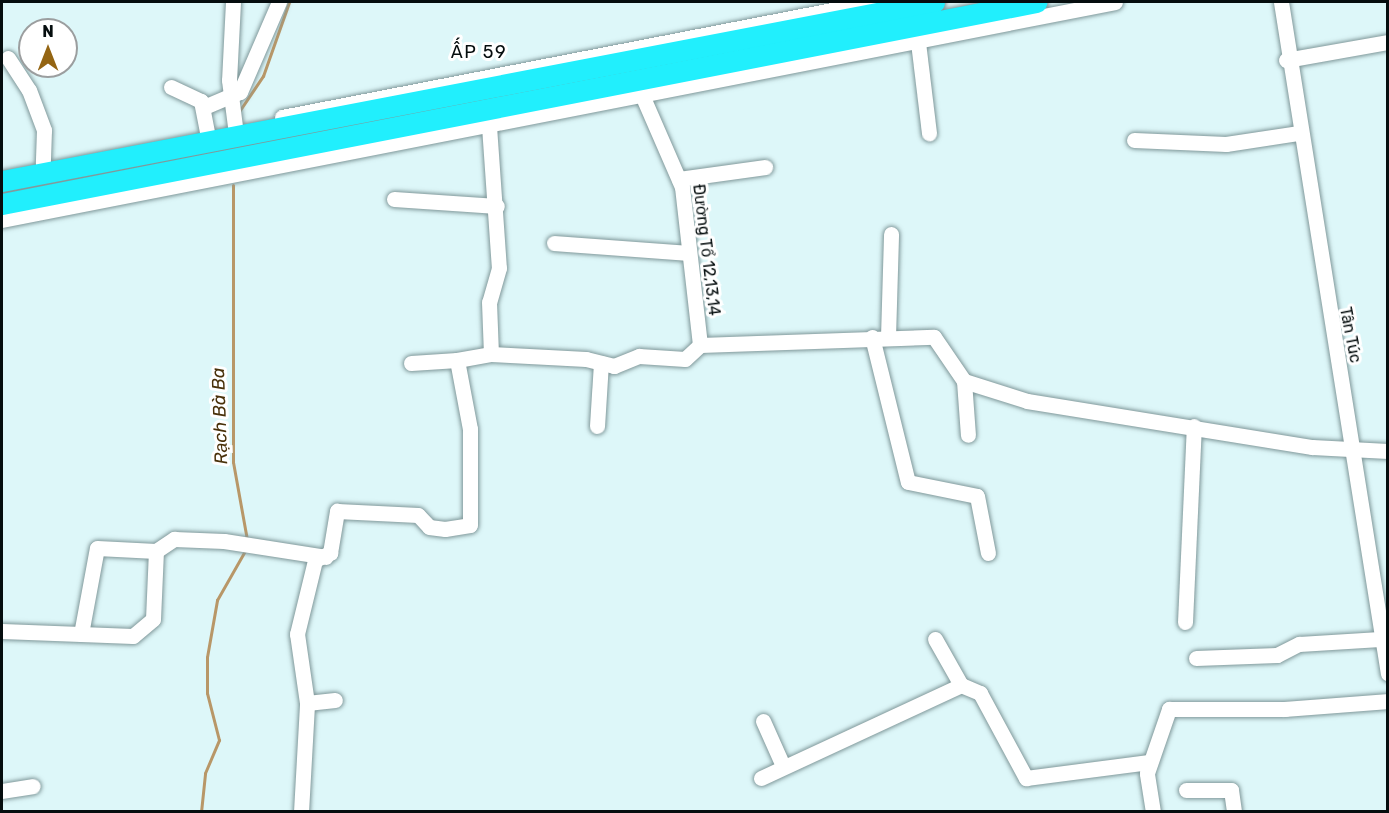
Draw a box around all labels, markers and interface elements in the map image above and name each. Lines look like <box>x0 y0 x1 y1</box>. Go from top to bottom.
north arrow <box>18 18 78 78</box>
text: N <box>42 22 54 41</box>
district label: ẤP 59 <box>451 41 507 63</box>
street label: Đường Tổ 12,13,14 <box>688 183 724 317</box>
street label: Tân Túc <box>1335 305 1365 365</box>
water label: Rạch Bà Ba <box>208 367 232 465</box>

